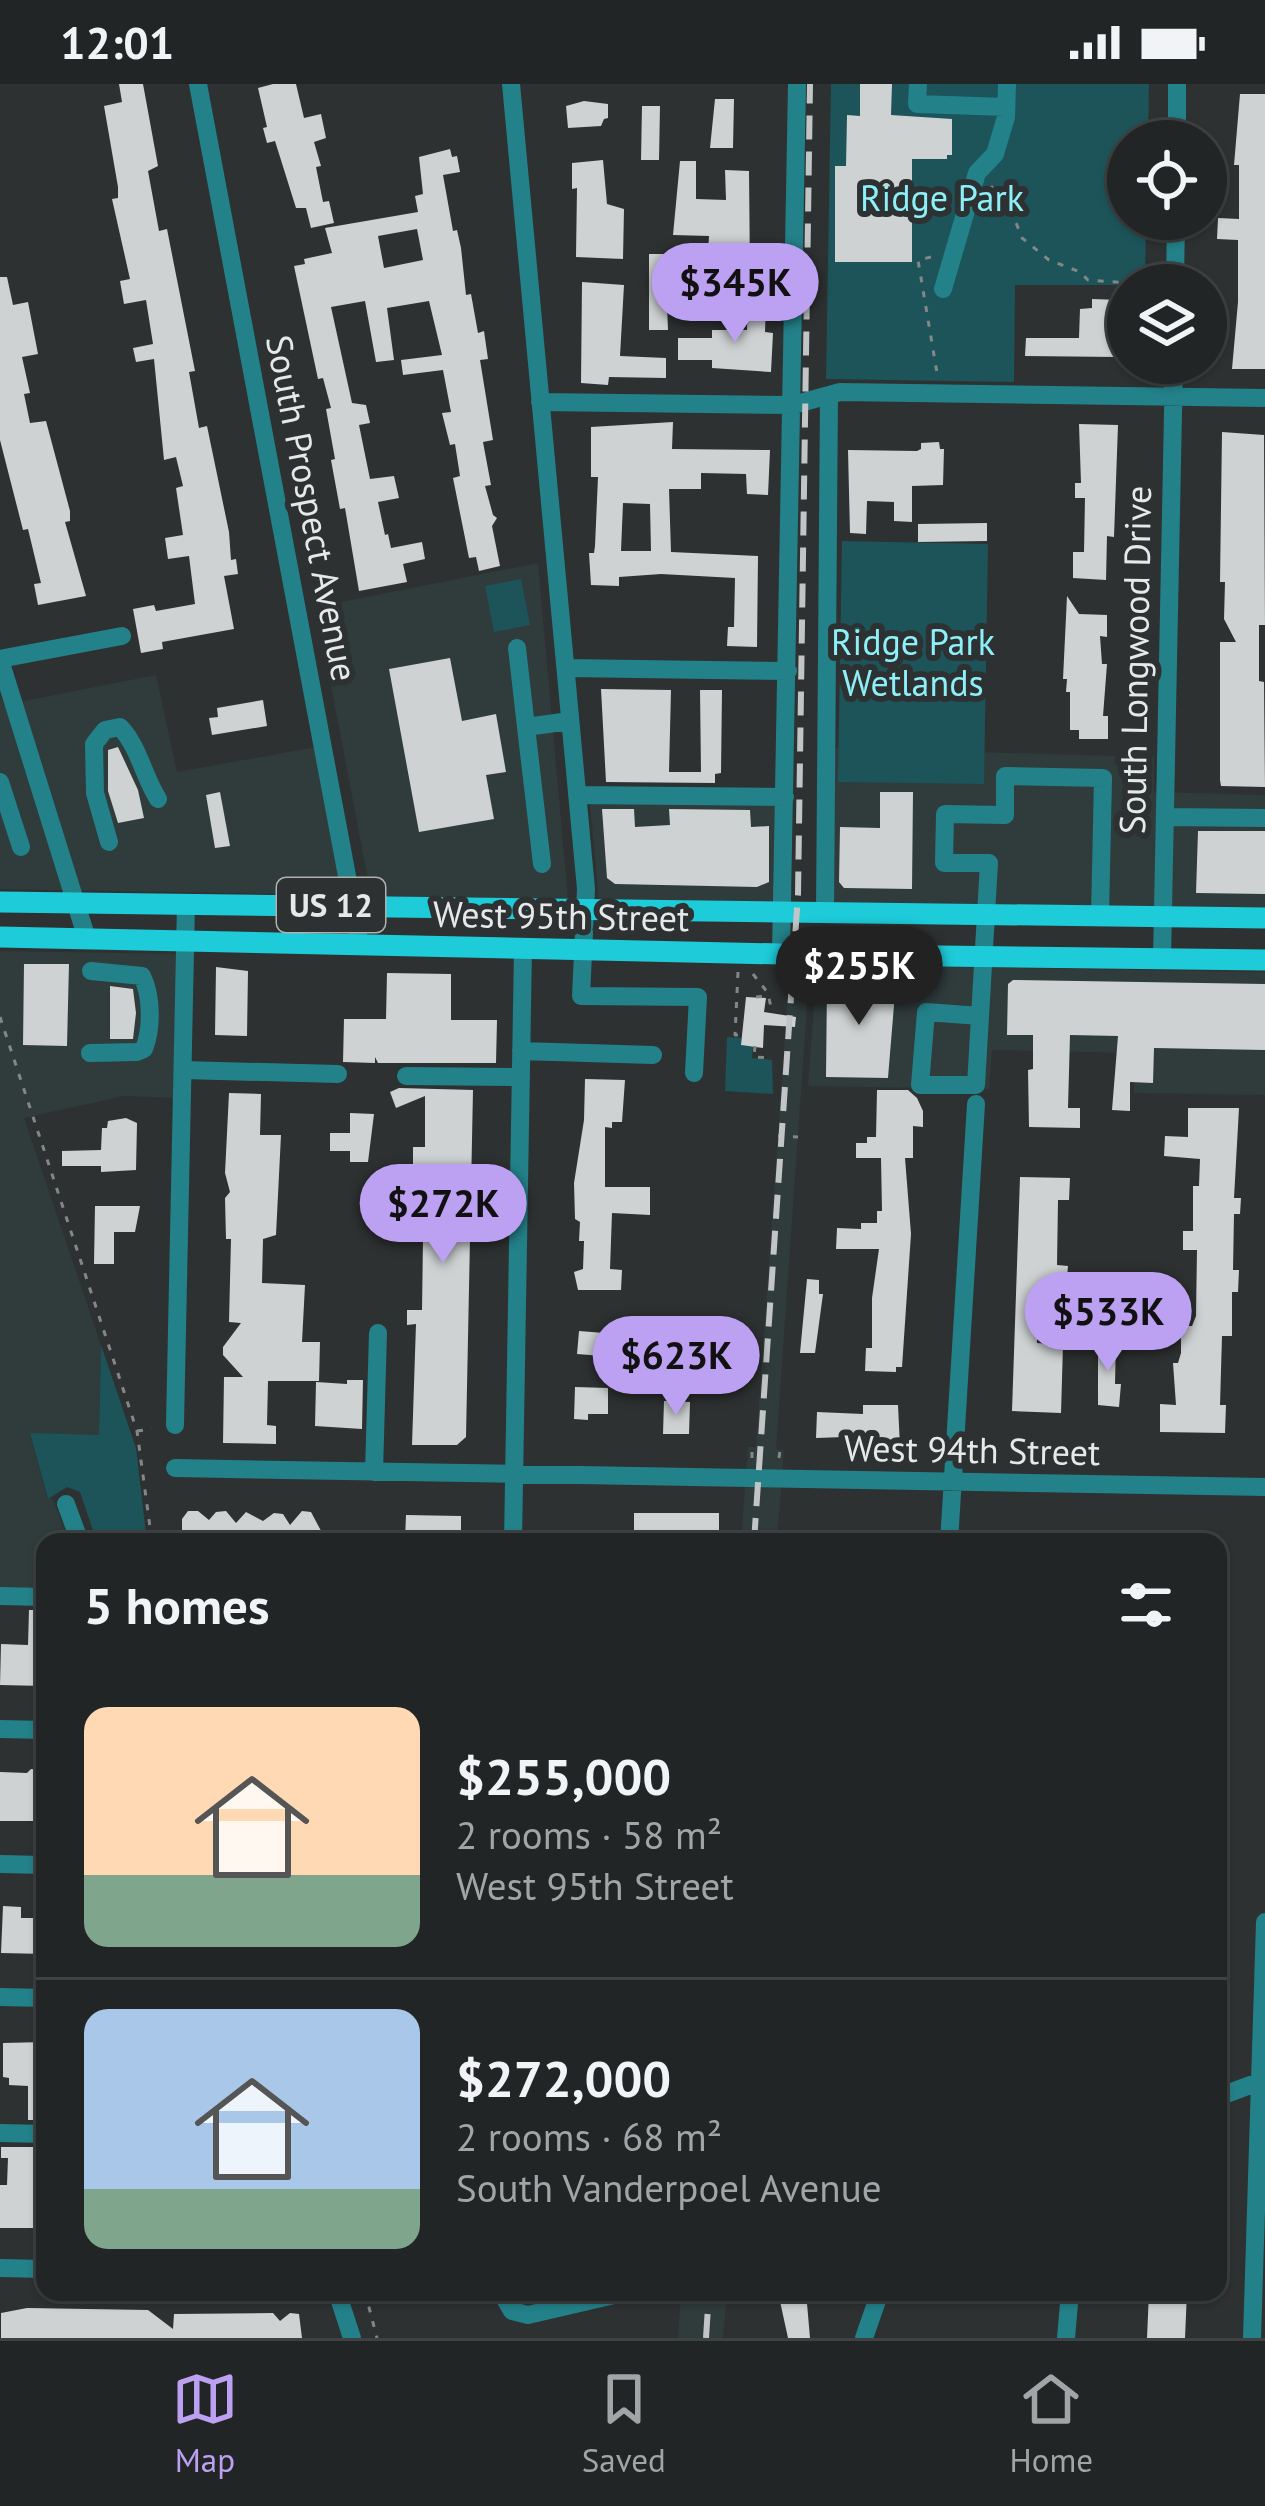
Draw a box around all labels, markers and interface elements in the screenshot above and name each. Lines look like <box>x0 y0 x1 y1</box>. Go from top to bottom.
text: 12:01 <box>60 13 174 71</box>
map controls <box>1107 120 1227 384</box>
button: locate <box>1107 120 1227 240</box>
park label: Ridge Park <box>860 174 1024 221</box>
pin: $345K <box>651 243 819 345</box>
text: $345K <box>679 256 791 307</box>
button: layers <box>1107 264 1227 384</box>
street label: South Prospect Avenue <box>256 331 369 685</box>
street label: South Longwood Drive <box>1108 485 1161 835</box>
park label: Ridge Park Wetlands <box>831 618 995 706</box>
road number: US 12 <box>277 878 385 932</box>
street label: West 95th Street <box>432 890 690 941</box>
pin: $255K <box>775 926 943 1028</box>
text: $255K <box>803 939 915 990</box>
pin: $272K <box>359 1164 527 1266</box>
text: $272K <box>387 1177 499 1228</box>
pin: $533K <box>1024 1272 1192 1374</box>
text: $533K <box>1052 1285 1164 1336</box>
pin: $623K <box>592 1316 760 1418</box>
text: $623K <box>620 1329 732 1380</box>
street label: West 94th Street <box>843 1424 1101 1475</box>
text: 5 homes <box>84 1572 270 1638</box>
icon: filters <box>1113 1572 1179 1638</box>
text: $255,000 <box>456 1743 671 1809</box>
icon: home <box>180 1755 324 1899</box>
text: 2 rooms · 58 m² <box>456 1809 722 1860</box>
text: West 95th Street <box>456 1860 734 1911</box>
text: $272,000 <box>456 2045 671 2111</box>
icon: home <box>180 2057 324 2201</box>
text: 2 rooms · 68 m² <box>456 2111 722 2162</box>
text: South Vanderpoel Avenue <box>456 2162 882 2213</box>
tab: Map <box>172 2366 238 2481</box>
tab: Saved <box>582 2366 666 2481</box>
tab: Home <box>1010 2366 1093 2481</box>

